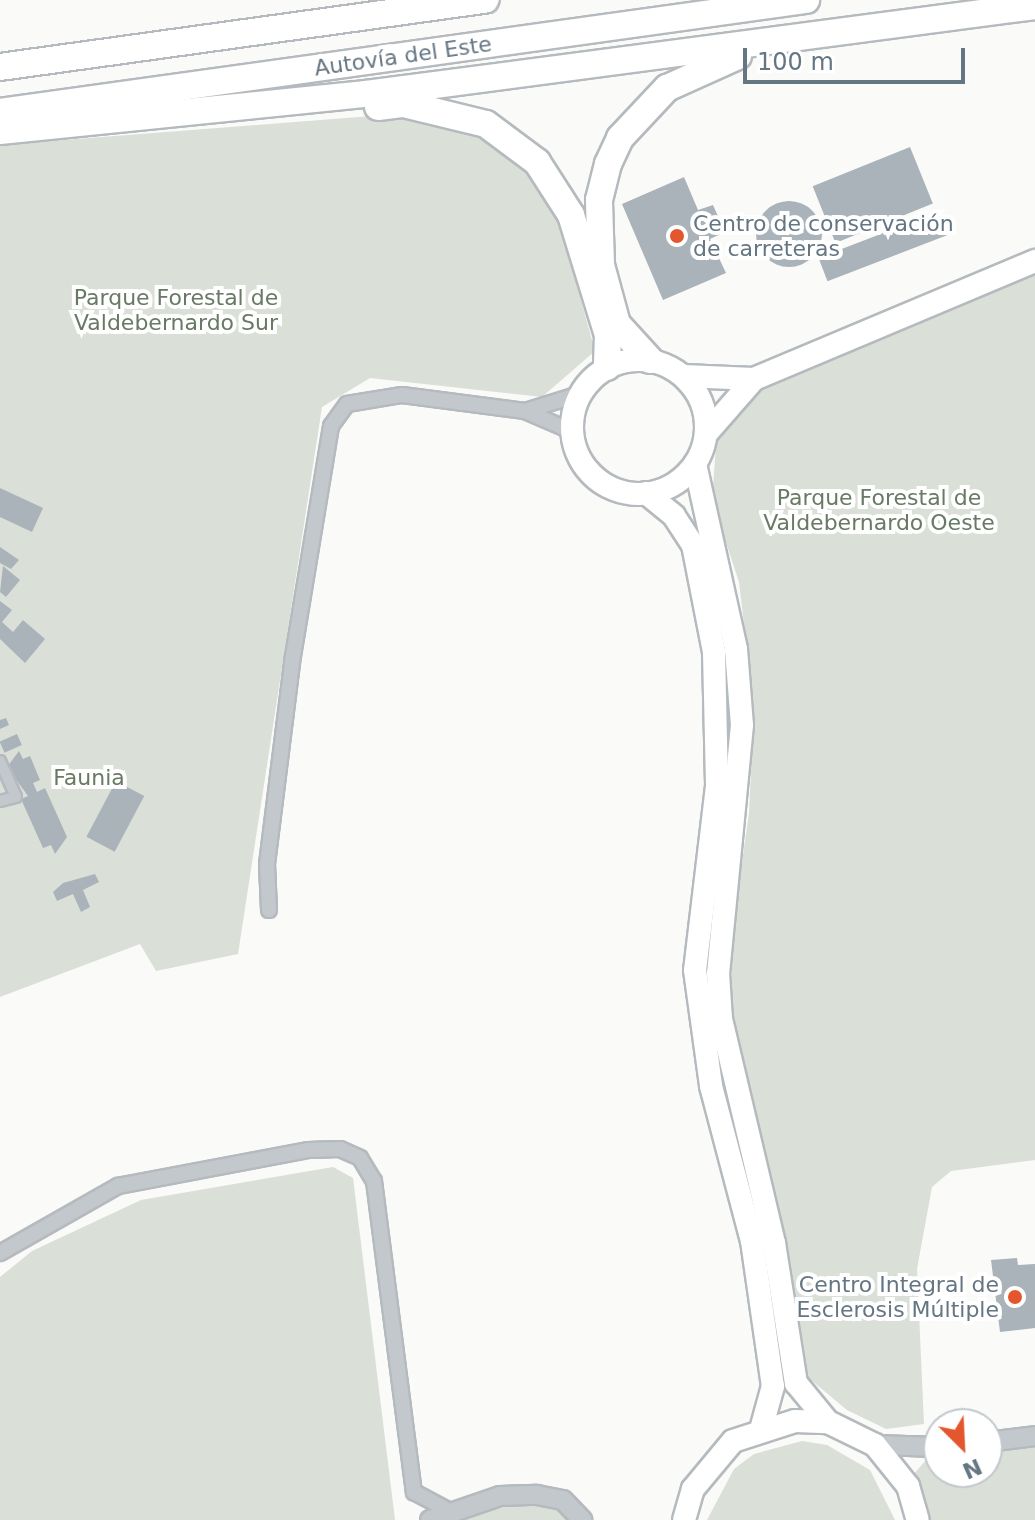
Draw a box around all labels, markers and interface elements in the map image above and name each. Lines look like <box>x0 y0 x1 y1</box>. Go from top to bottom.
street label: Autovía del Este <box>313 30 493 82</box>
scale bar <box>747 32 969 82</box>
text: 100 m <box>757 48 834 76</box>
place label: Centro de conservación de carreteras <box>693 210 954 262</box>
marker: Centro de conservación de carreteras <box>668 227 686 245</box>
park label: Parque Forestal de Valdebernardo Sur <box>74 284 278 336</box>
park label: Parque Forestal de Valdebernardo Oeste <box>763 484 995 536</box>
park label: Faunia <box>53 765 125 791</box>
place label: Centro Integral de Esclerosis Múltiple <box>796 1271 999 1322</box>
marker: Centro Integral de Esclerosis Múltiple <box>1006 1288 1024 1306</box>
north arrow <box>923 1408 1003 1488</box>
text: N <box>959 1453 986 1484</box>

